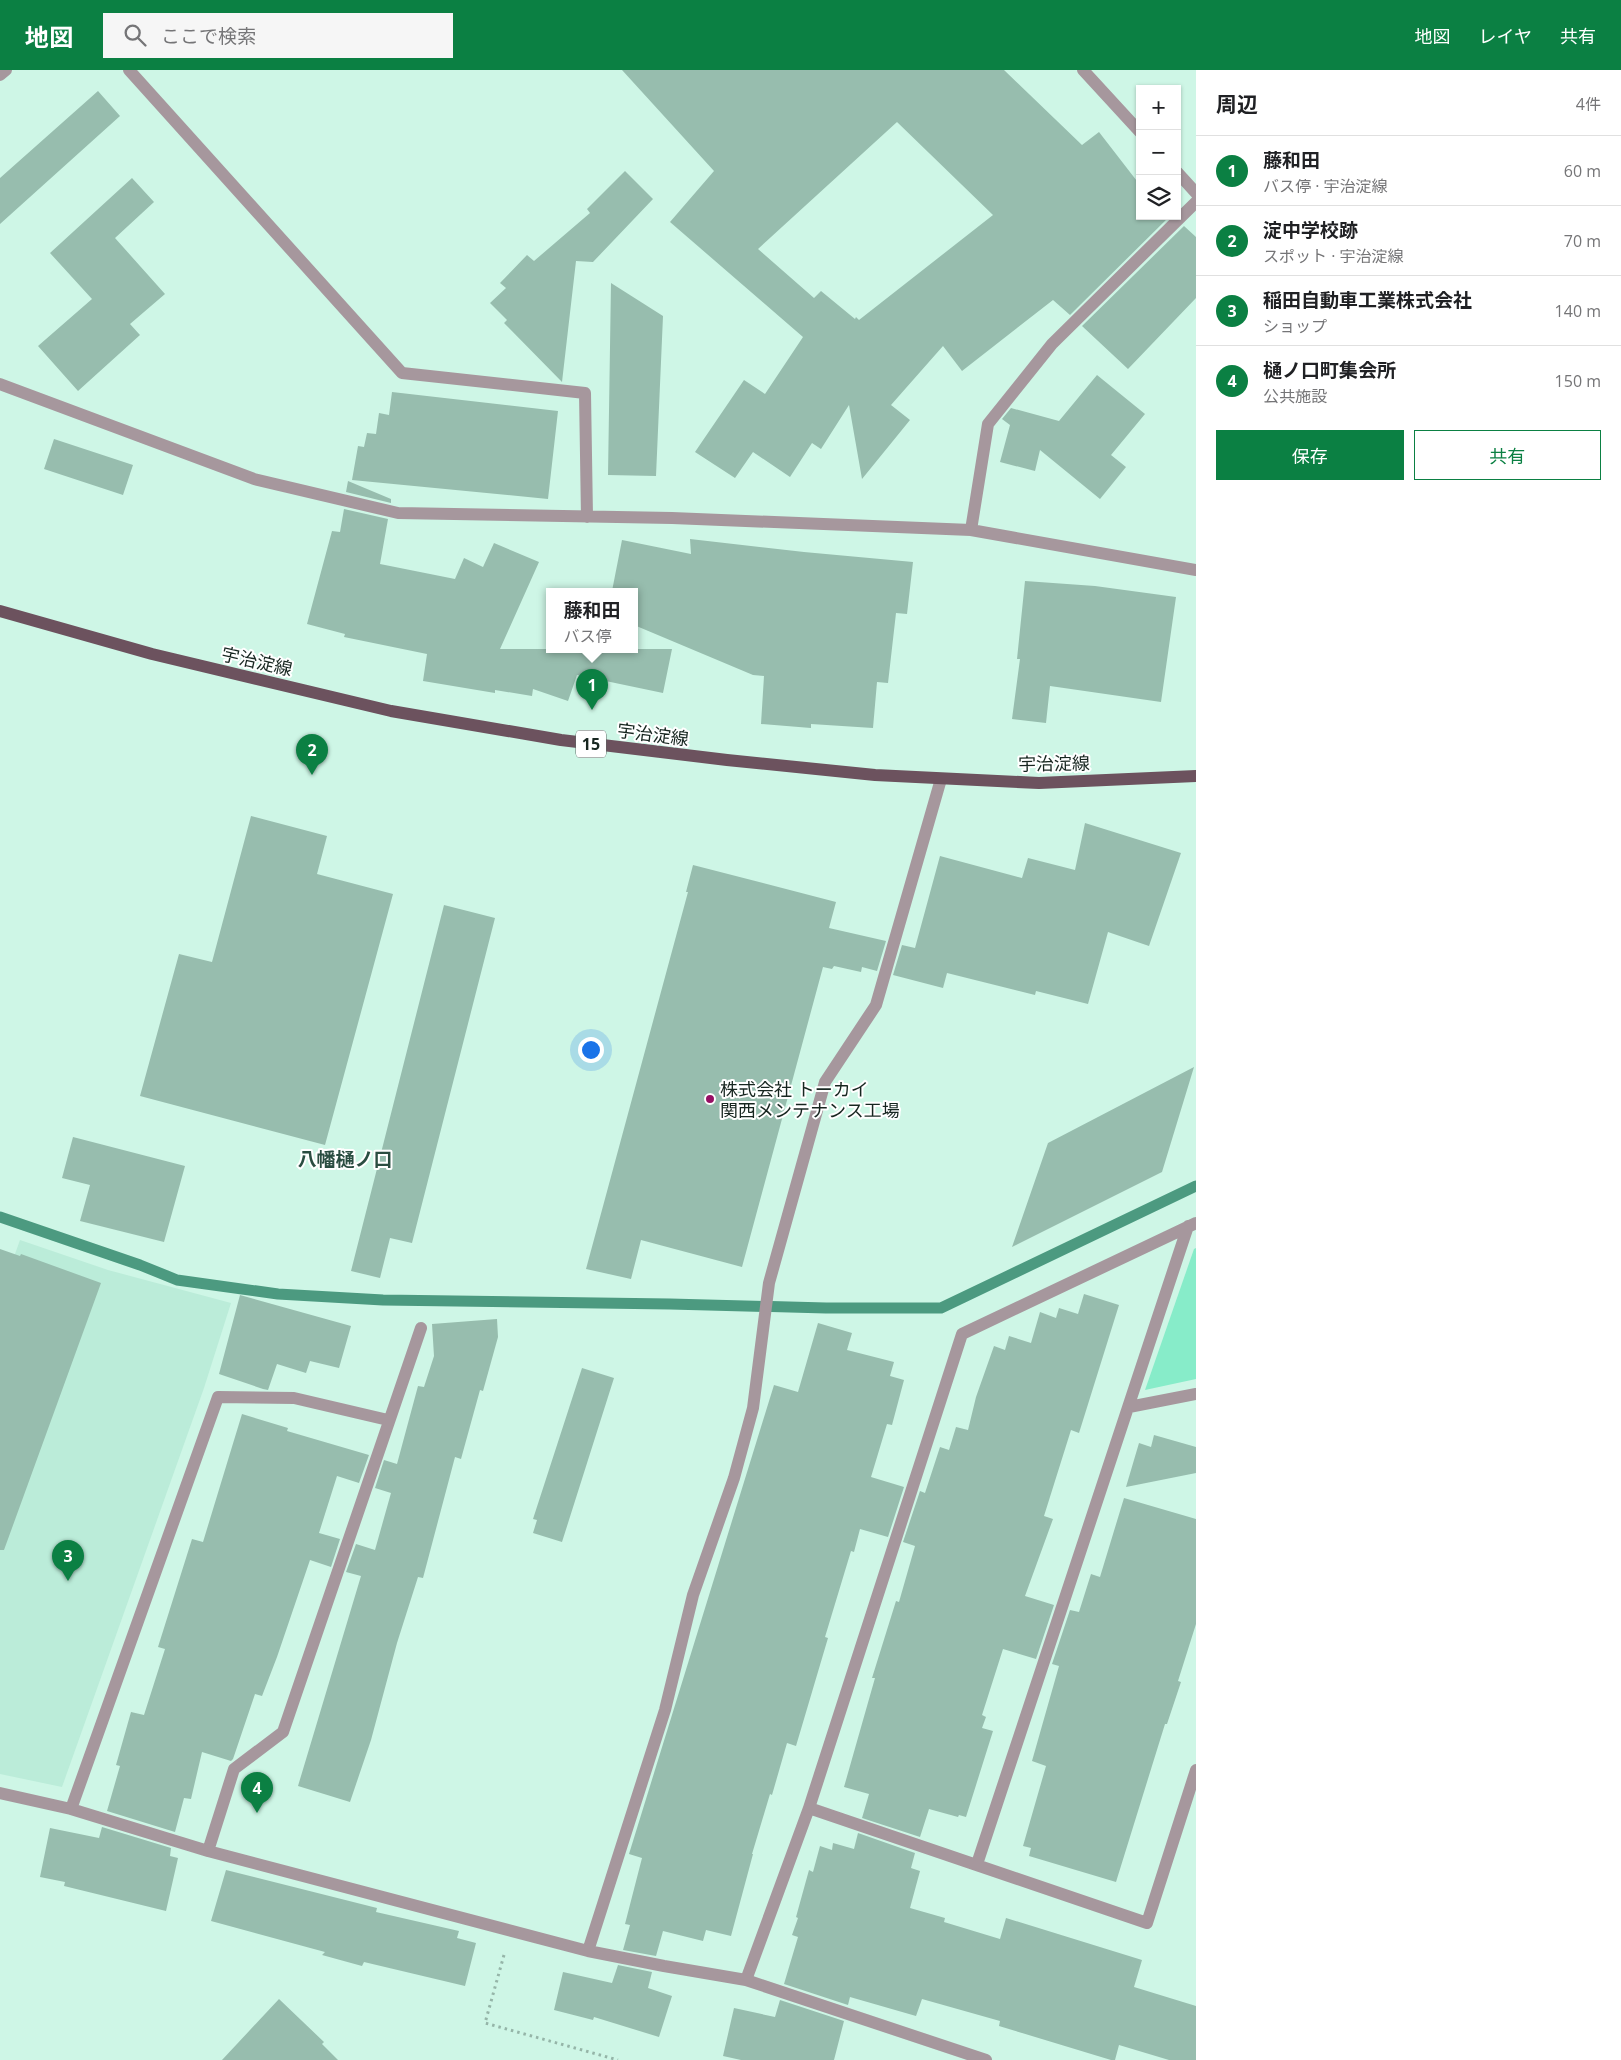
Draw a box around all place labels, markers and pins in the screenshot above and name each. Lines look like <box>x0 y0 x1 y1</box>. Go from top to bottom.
pin: 1 <box>576 669 608 710</box>
pin: 2 <box>296 734 328 775</box>
place label: 株式会社 トーカイ 関西メンテナンス工場 <box>720 1077 900 1122</box>
marker: 株式会社 トーカイ 関西メンテナンス工場 <box>704 1093 716 1105</box>
pin: 3 <box>52 1540 84 1581</box>
pin: 4 <box>241 1772 273 1813</box>

